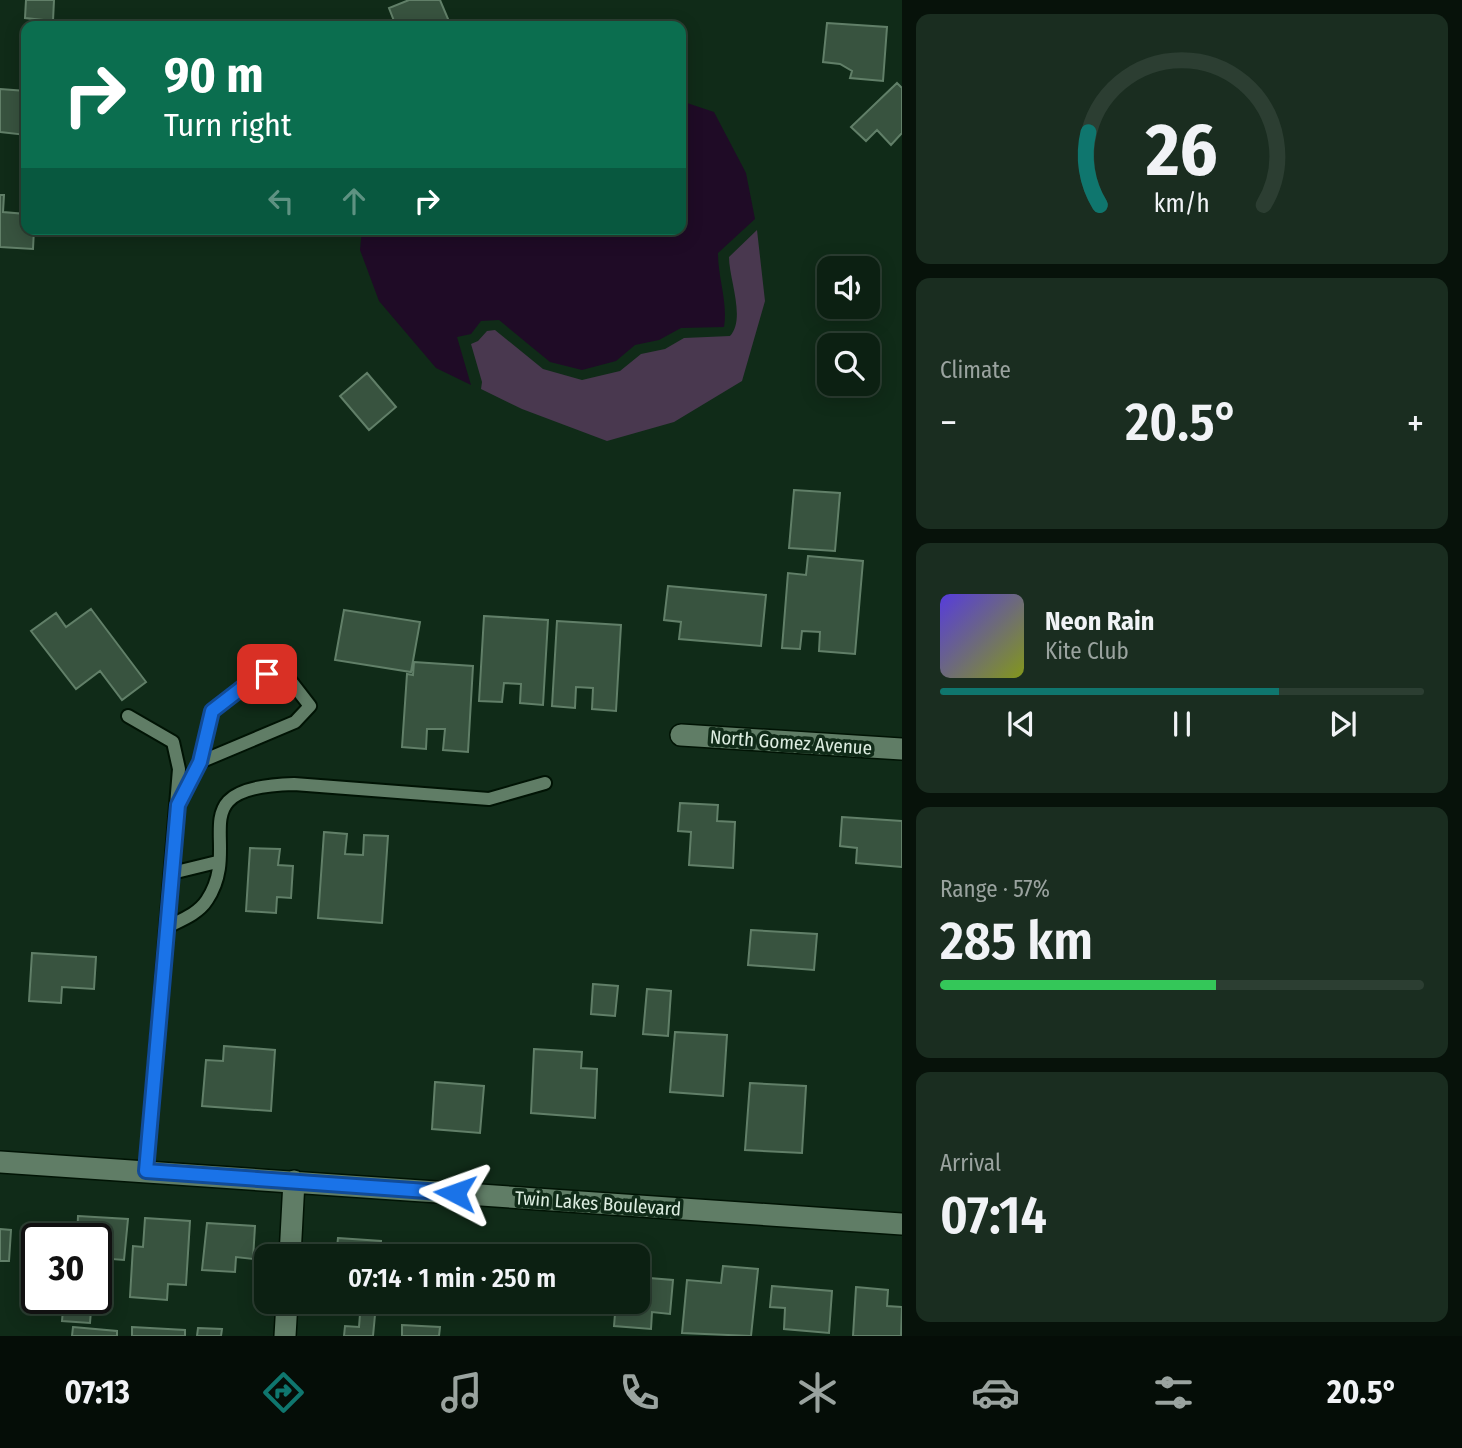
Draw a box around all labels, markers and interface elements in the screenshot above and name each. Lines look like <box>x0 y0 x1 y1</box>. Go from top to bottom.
text: 90 m <box>164 46 264 105</box>
icon: right <box>49 49 140 140</box>
text: Turn right <box>164 106 291 144</box>
text: 26 <box>1145 108 1218 195</box>
icon: left <box>262 182 300 220</box>
icon: ahead <box>335 182 373 220</box>
icon: right <box>408 182 446 220</box>
text: km/h <box>1154 189 1210 219</box>
map controls <box>817 256 880 396</box>
button: sound <box>817 256 880 319</box>
button: search <box>817 333 880 396</box>
text: Climate <box>940 356 1011 384</box>
text: 20.5° <box>1125 391 1239 454</box>
text: − <box>940 400 957 446</box>
text: + <box>1407 400 1424 446</box>
text: Neon Rain <box>1045 606 1154 637</box>
text: Kite Club <box>1045 637 1129 665</box>
pin <box>237 644 297 704</box>
icon: arrive <box>248 655 286 693</box>
icon: previous <box>1002 705 1040 743</box>
icon: pause <box>1163 705 1201 743</box>
icon: next <box>1324 705 1362 743</box>
street label: North Gomez Avenue <box>709 725 873 760</box>
text: Range · 57% <box>940 875 1050 903</box>
text: 285 km <box>940 910 1093 973</box>
text: Arrival <box>940 1149 1001 1177</box>
position arrow <box>418 1156 492 1230</box>
text: 07:14 <box>940 1184 1047 1247</box>
street label: Twin Lakes Boulevard <box>514 1186 682 1221</box>
speed limit sign: 30 <box>21 1223 112 1314</box>
text: 07:14 · 1 min · 250 m <box>348 1263 556 1294</box>
icon: directions <box>259 1368 308 1417</box>
icon: music <box>437 1368 486 1417</box>
icon: phone <box>615 1368 664 1417</box>
icon: climate <box>793 1368 842 1417</box>
icon: car <box>971 1368 1020 1417</box>
icon: filters <box>1149 1368 1198 1417</box>
text: 07:13 <box>65 1373 130 1411</box>
text: 20.5° <box>1327 1373 1397 1411</box>

